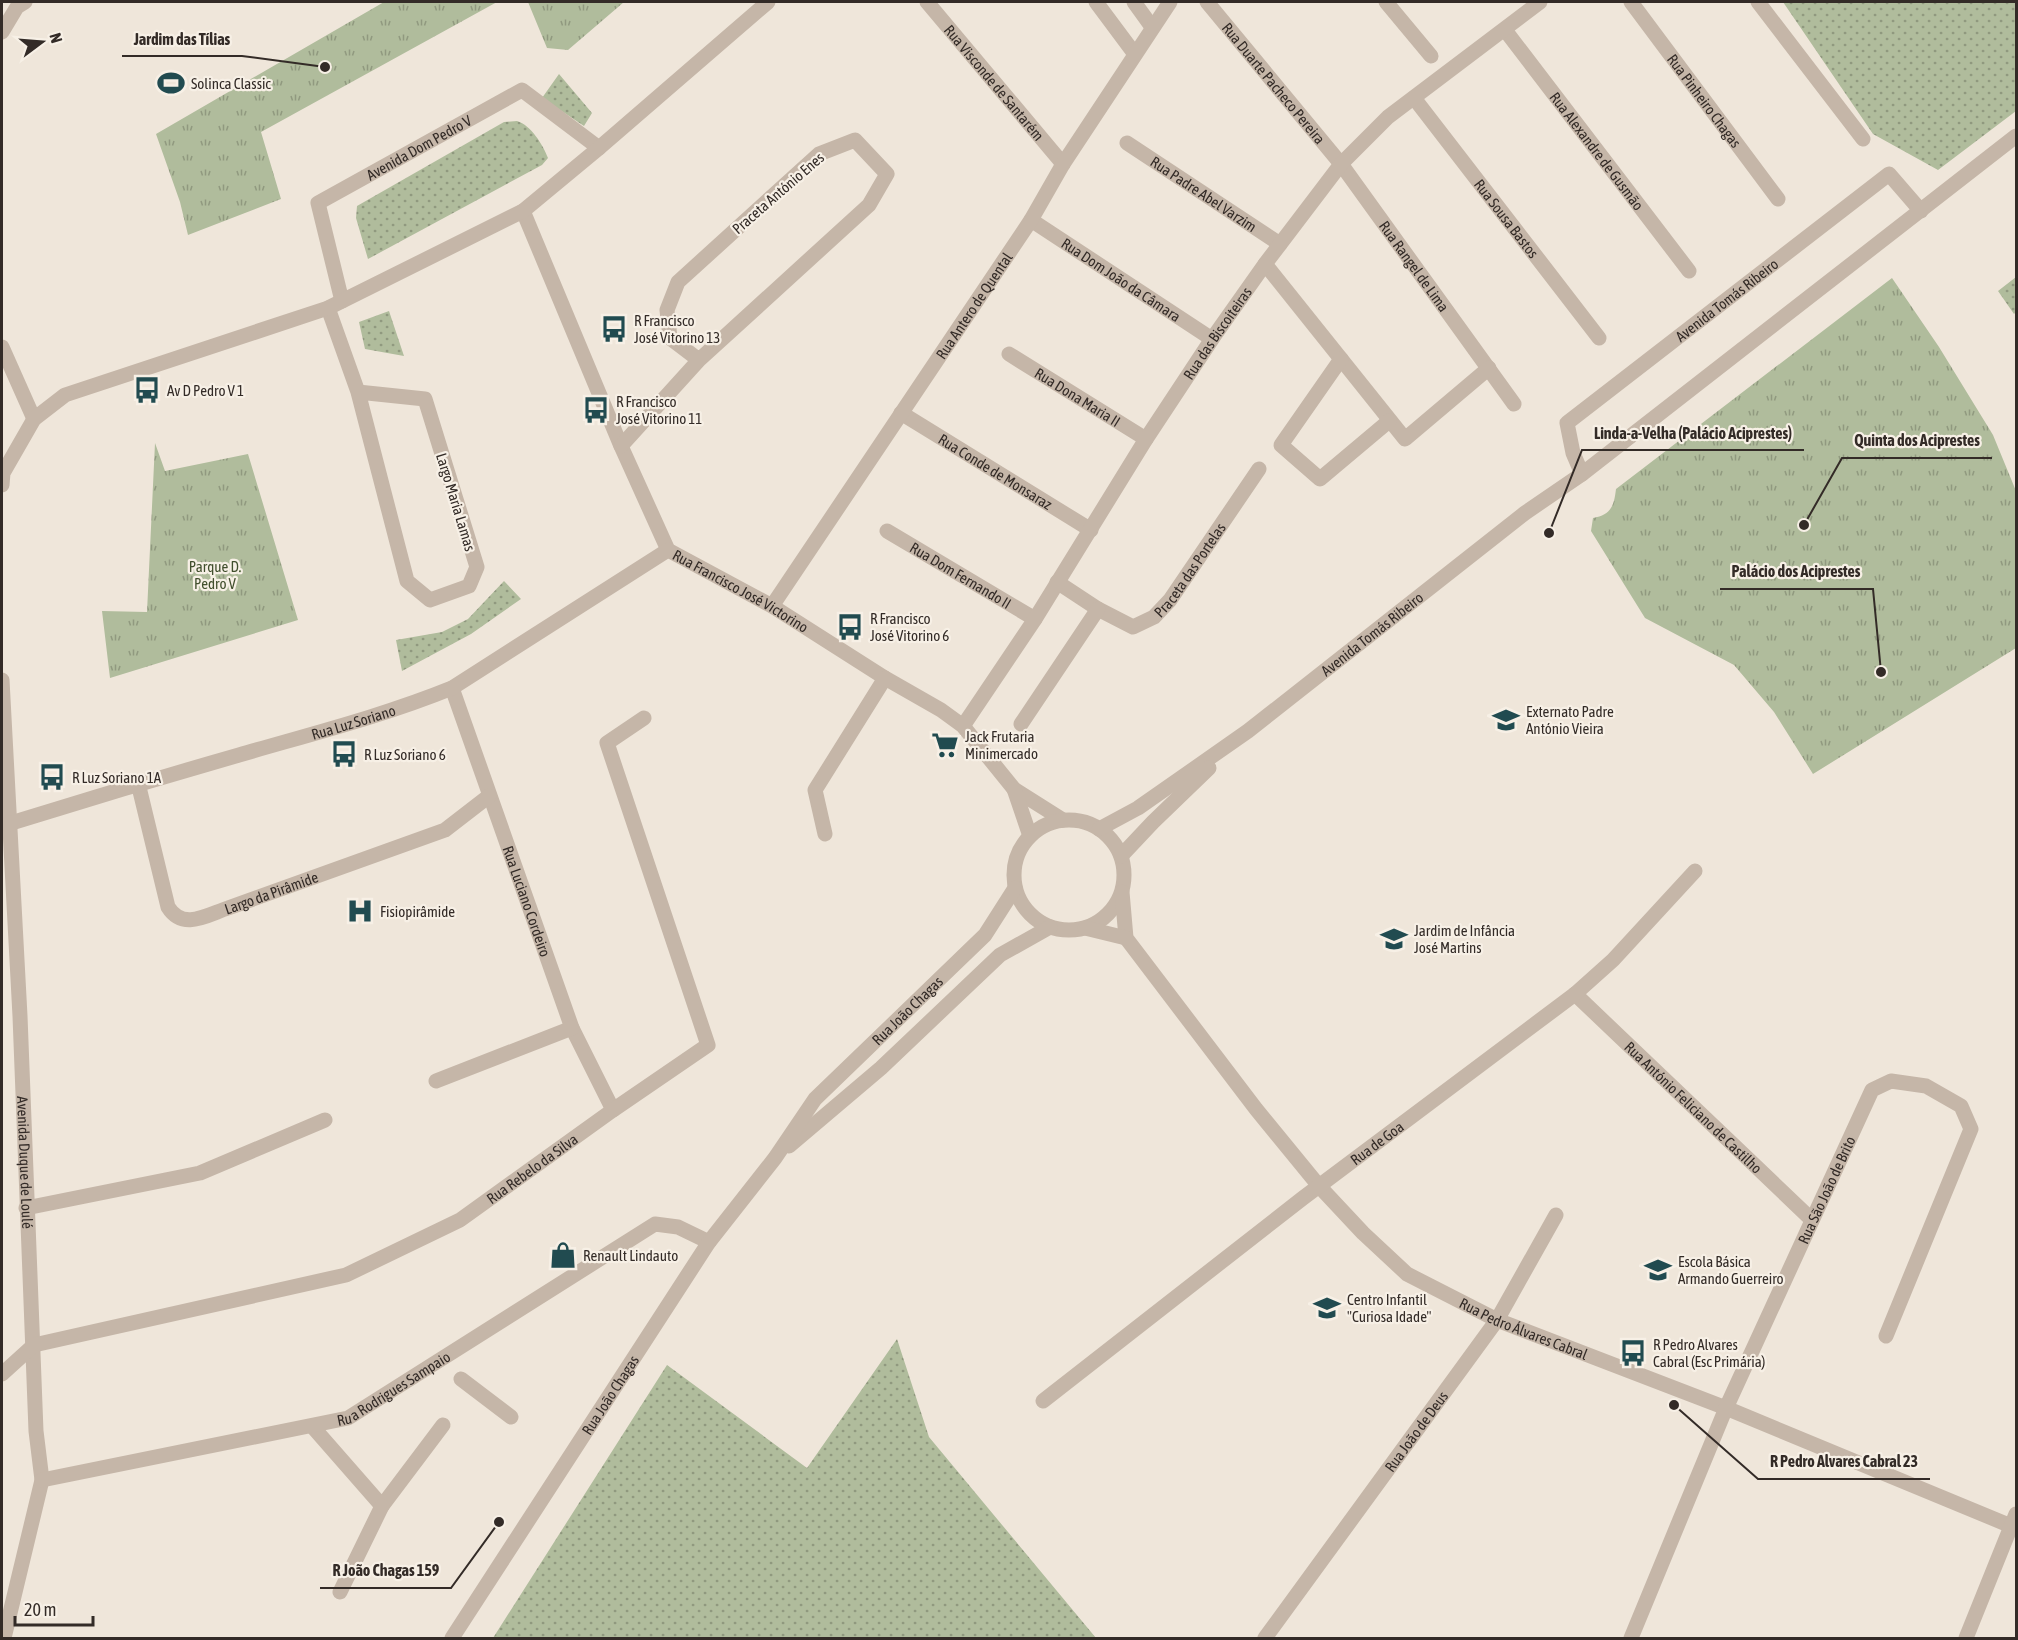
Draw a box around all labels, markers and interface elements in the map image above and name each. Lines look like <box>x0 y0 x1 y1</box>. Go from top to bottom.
north arrow <box>12 12 72 72</box>
street label: Rua Duarte Pacheco Pereira <box>1219 19 1329 147</box>
street label: Rua Visconde de Santarém <box>941 21 1048 144</box>
callout: Jardim das Tílias <box>122 22 242 56</box>
text: Jardim das Tílias <box>133 30 231 48</box>
text: N <box>46 31 66 45</box>
street label: Rua Pinheiro Chagas <box>1664 51 1745 151</box>
sports icon: Solinca Classic <box>156 68 186 98</box>
place label: Solinca Classic <box>191 75 271 92</box>
street label: Rua Alexandre de Gusmão <box>1547 89 1648 213</box>
street label: Avenida Dom Pedro V <box>363 111 475 183</box>
street label: Praceta António Enes <box>729 149 827 237</box>
street label: Rua Padre Abel Varzim <box>1148 153 1260 235</box>
street label: Rua Sousa Bastos <box>1471 176 1542 261</box>
street label: Rua Rangel de Lima <box>1376 217 1453 315</box>
street label: Rua Dom João da Câmara <box>1059 234 1184 325</box>
street label: Rua Antero de Quental <box>932 249 1015 362</box>
street label: Avenida Tomás Ribeiro <box>1672 255 1781 345</box>
street label: Rua das Biscoiteiras <box>1179 284 1255 382</box>
place label: R Francisco José Vitorino 13 <box>634 312 720 346</box>
bus stop icon: R Francisco José Vitorino 13 <box>599 314 629 344</box>
street label: Rua Dona Maria II <box>1032 364 1124 430</box>
bus stop icon: Av D Pedro V 1 <box>132 375 162 405</box>
place label: Av D Pedro V 1 <box>167 382 244 399</box>
place label: R Francisco José Vitorino 11 <box>616 393 702 427</box>
bus stop icon: R Francisco José Vitorino 11 <box>581 395 611 425</box>
callout: Linda-a-Velha (Palácio Aciprestes) <box>1582 416 1804 450</box>
text: Linda-a-Velha (Palácio Aciprestes) <box>1594 424 1792 442</box>
callout: Quinta dos Aciprestes <box>1842 424 1992 458</box>
street label: Rua Conde de Monsaraz <box>936 430 1056 513</box>
text: Quinta dos Aciprestes <box>1854 431 1980 449</box>
street label: Largo Maria Lamas <box>433 451 479 553</box>
street label: Praceta das Portelas <box>1150 519 1229 620</box>
street label: Rua Dom Fernando II <box>907 538 1015 612</box>
street label: Rua Francisco José Victorino <box>670 546 812 636</box>
callout: Palácio dos Aciprestes <box>1720 555 1873 589</box>
park label: Parque D. Pedro V <box>189 558 242 592</box>
text: Palácio dos Aciprestes <box>1732 562 1861 580</box>
street label: Avenida Tomás Ribeiro <box>1317 588 1426 679</box>
place label: R Francisco José Vitorino 6 <box>870 610 949 644</box>
bus stop icon: R Francisco José Vitorino 6 <box>835 612 865 642</box>
street label: Rua Luz Soriano <box>309 701 397 742</box>
place label: Externato Padre António Vieira <box>1526 703 1614 737</box>
school or university icon: Externato Padre António Vieira <box>1491 705 1521 735</box>
place label: Jack Frutaria Minimercado <box>965 728 1038 762</box>
supermarket icon: Jack Frutaria Minimercado <box>930 730 960 760</box>
bus stop icon: R Luz Soriano 6 <box>329 739 359 769</box>
place label: R Luz Soriano 6 <box>364 746 446 763</box>
bus stop icon: R Luz Soriano 1A <box>37 762 67 792</box>
place label: R Luz Soriano 1A <box>72 769 162 786</box>
street label: Rua Luciano Cordeiro <box>500 843 555 959</box>
street label: Largo da Pirâmide <box>222 868 320 917</box>
hospital icon: Fisiopirâmide <box>345 896 375 926</box>
place label: Fisiopirâmide <box>380 903 455 920</box>
place label: Jardim de Infância José Martins <box>1414 922 1515 956</box>
school or university icon: Jardim de Infância José Martins <box>1379 924 1409 954</box>
street label: Rua João Chagas <box>868 972 946 1048</box>
street label: Rua António Feliciano de Castilho <box>1622 1038 1766 1177</box>
street label: Avenida Duque de Loulé <box>15 1096 37 1229</box>
street label: Rua de Goa <box>1347 1117 1407 1168</box>
street label: Rua Rebelo da Silva <box>483 1130 581 1207</box>
street label: Rua São João de Brito <box>1794 1133 1858 1246</box>
shop icon: Renault Lindauto <box>548 1240 578 1270</box>
place label: Renault Lindauto <box>583 1247 678 1264</box>
place label: Escola Básica Armando Guerreiro <box>1678 1253 1784 1287</box>
school or university icon: Escola Básica Armando Guerreiro <box>1643 1255 1673 1285</box>
place label: Centro Infantil "Curiosa Idade" <box>1347 1291 1432 1325</box>
school or university icon: Centro Infantil "Curiosa Idade" <box>1312 1293 1342 1323</box>
street label: Rua Pedro Álvares Cabral <box>1457 1294 1590 1363</box>
place label: R Pedro Alvares Cabral (Esc Primária) <box>1653 1336 1765 1370</box>
bus stop icon: R Pedro Alvares Cabral (Esc Primária) <box>1618 1338 1648 1368</box>
street label: Rua Rodrigues Sampaio <box>335 1347 453 1429</box>
street label: Rua João Chagas <box>578 1352 642 1438</box>
street label: Rua João de Deus <box>1381 1388 1451 1475</box>
callout: R Pedro Alvares Cabral 23 <box>1758 1445 1930 1479</box>
text: R Pedro Alvares Cabral 23 <box>1770 1452 1918 1470</box>
callout: R João Chagas 159 <box>320 1554 451 1588</box>
text: R João Chagas 159 <box>333 1561 440 1579</box>
scale bar <box>15 1589 93 1627</box>
text: 20 m <box>24 1599 56 1620</box>

